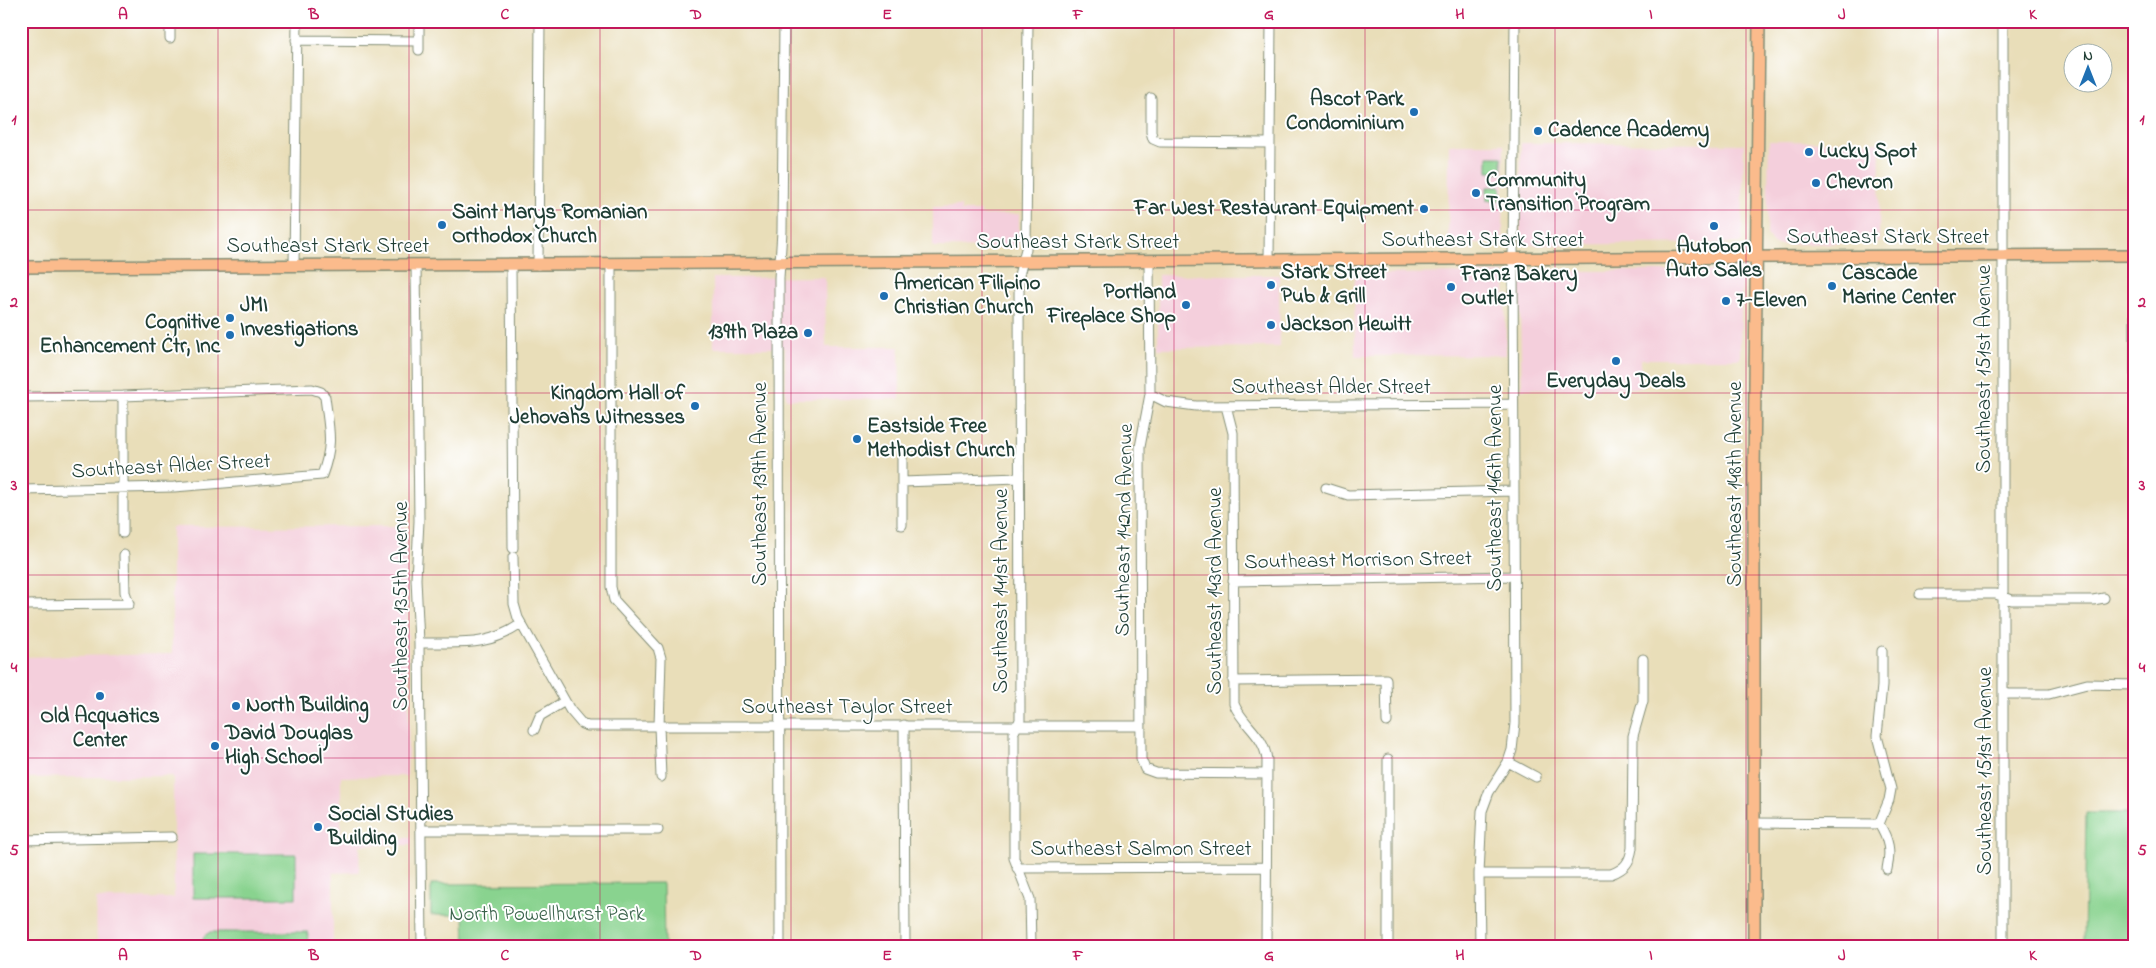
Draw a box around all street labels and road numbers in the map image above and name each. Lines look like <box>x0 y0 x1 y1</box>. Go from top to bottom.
street label: Southeast Stark Street <box>1787 223 1989 253</box>
street label: Southeast Stark Street <box>1382 226 1584 256</box>
street label: Southeast Stark Street <box>977 228 1179 258</box>
street label: Southeast Stark Street <box>227 232 429 262</box>
street label: Southeast 151st Avenue <box>1970 264 2000 473</box>
street label: Southeast Alder Street <box>1231 373 1431 403</box>
street label: Southeast 139th Avenue <box>746 381 776 586</box>
street label: Southeast 148th Avenue <box>1721 381 1751 587</box>
street label: Southeast 146th Avenue <box>1481 384 1511 591</box>
street label: Southeast 142nd Avenue <box>1108 423 1142 637</box>
street label: Southeast Alder Street <box>71 447 271 487</box>
street label: Southeast 143rd Avenue <box>1201 487 1231 695</box>
street label: Southeast 141st Avenue <box>987 488 1017 693</box>
street label: Southeast 135th Avenue <box>387 501 417 711</box>
street label: Southeast Morrison Street <box>1244 544 1472 578</box>
street label: Southeast 151st Avenue <box>1971 666 2001 875</box>
street label: Southeast Taylor Street <box>741 693 953 725</box>
street label: Southeast Salmon Street <box>1030 835 1252 865</box>

